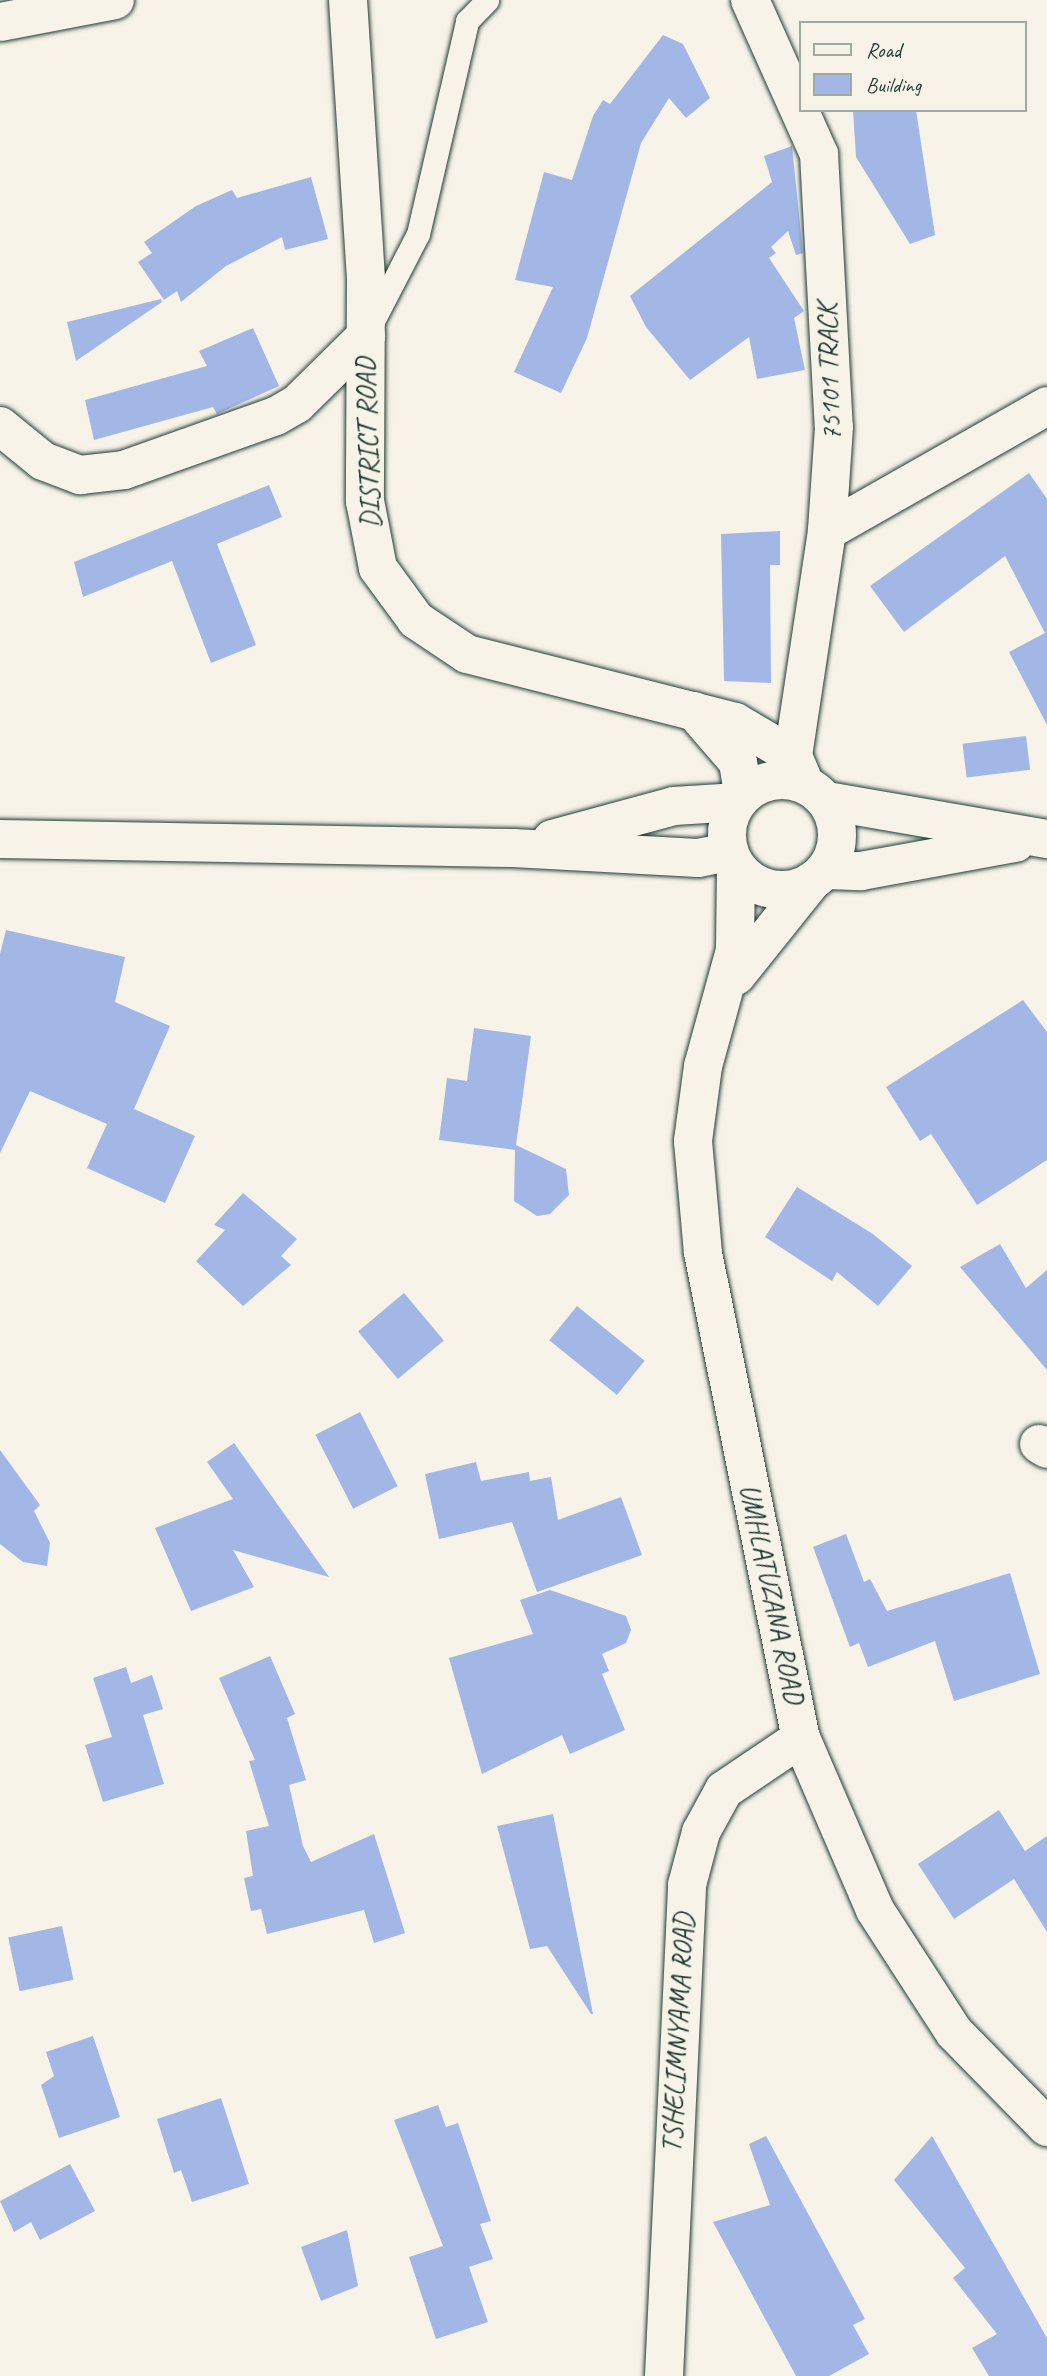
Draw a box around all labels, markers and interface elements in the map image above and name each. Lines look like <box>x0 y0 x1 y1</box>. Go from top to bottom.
legend <box>799 21 1026 112</box>
text: Road <box>866 37 901 63</box>
text: Building <box>866 72 921 98</box>
street label: 75101 TRACK <box>810 302 848 442</box>
street label: DISTRICT ROAD <box>348 357 388 529</box>
street label: UMHLATUZANA ROAD <box>732 1481 812 1707</box>
street label: TSHELIMNYAMA ROAD <box>655 1911 701 2155</box>

